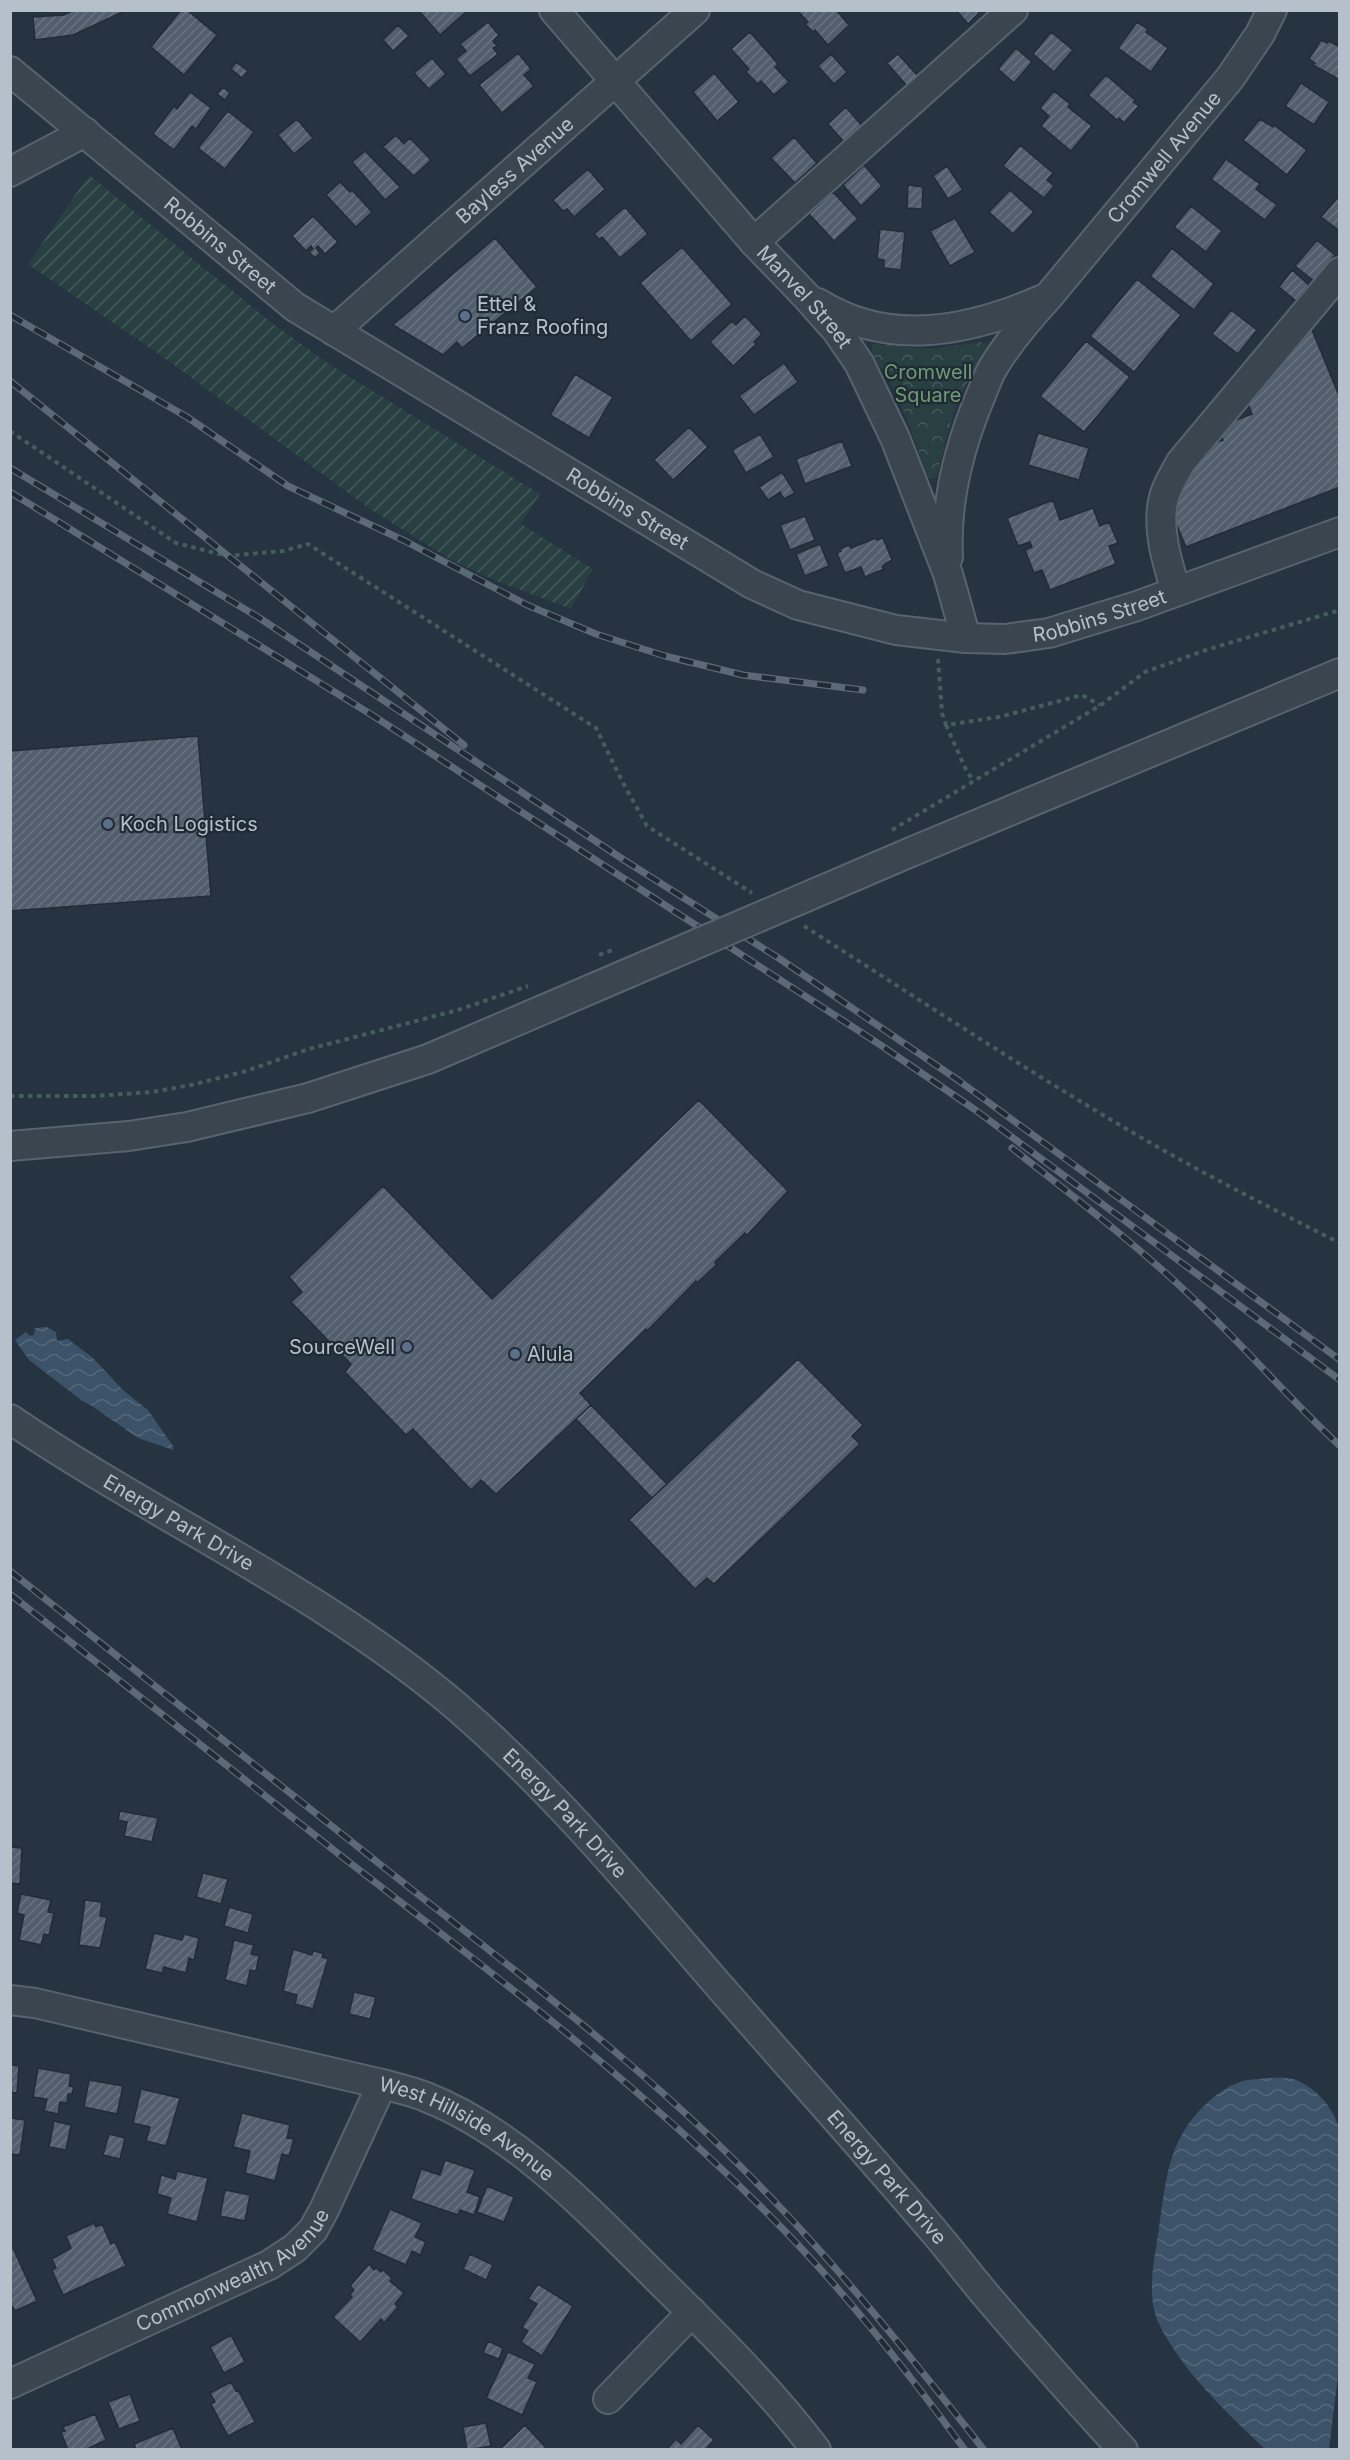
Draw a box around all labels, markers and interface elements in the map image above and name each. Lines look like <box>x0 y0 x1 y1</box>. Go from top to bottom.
street label: Cromwell Avenue <box>1102 86 1226 228</box>
street label: Bayless Avenue <box>451 112 578 229</box>
street label: Robbins Street <box>159 192 282 299</box>
street label: Manvel Street <box>752 241 857 353</box>
place label: Ettel & Franz Roofing <box>477 292 608 339</box>
marker: Ettel & Franz Roofing <box>458 309 472 323</box>
park label: Cromwell Square <box>884 360 972 407</box>
street label: Robbins Street <box>562 462 693 555</box>
street label: Robbins Street <box>1031 584 1170 647</box>
place label: Koch Logistics <box>120 812 258 836</box>
marker: Koch Logistics <box>101 817 115 831</box>
place label: SourceWell <box>289 1335 395 1359</box>
marker: SourceWell <box>400 1340 414 1354</box>
place label: Alula <box>527 1342 574 1366</box>
marker: Alula <box>508 1347 522 1361</box>
street label: Energy Park Drive <box>99 1469 258 1576</box>
street label: Energy Park Drive <box>498 1743 632 1883</box>
street label: West Hillside Avenue <box>377 2072 559 2186</box>
street label: Energy Park Drive <box>822 2105 952 2249</box>
street label: Commonwealth Avenue <box>132 2205 334 2336</box>

